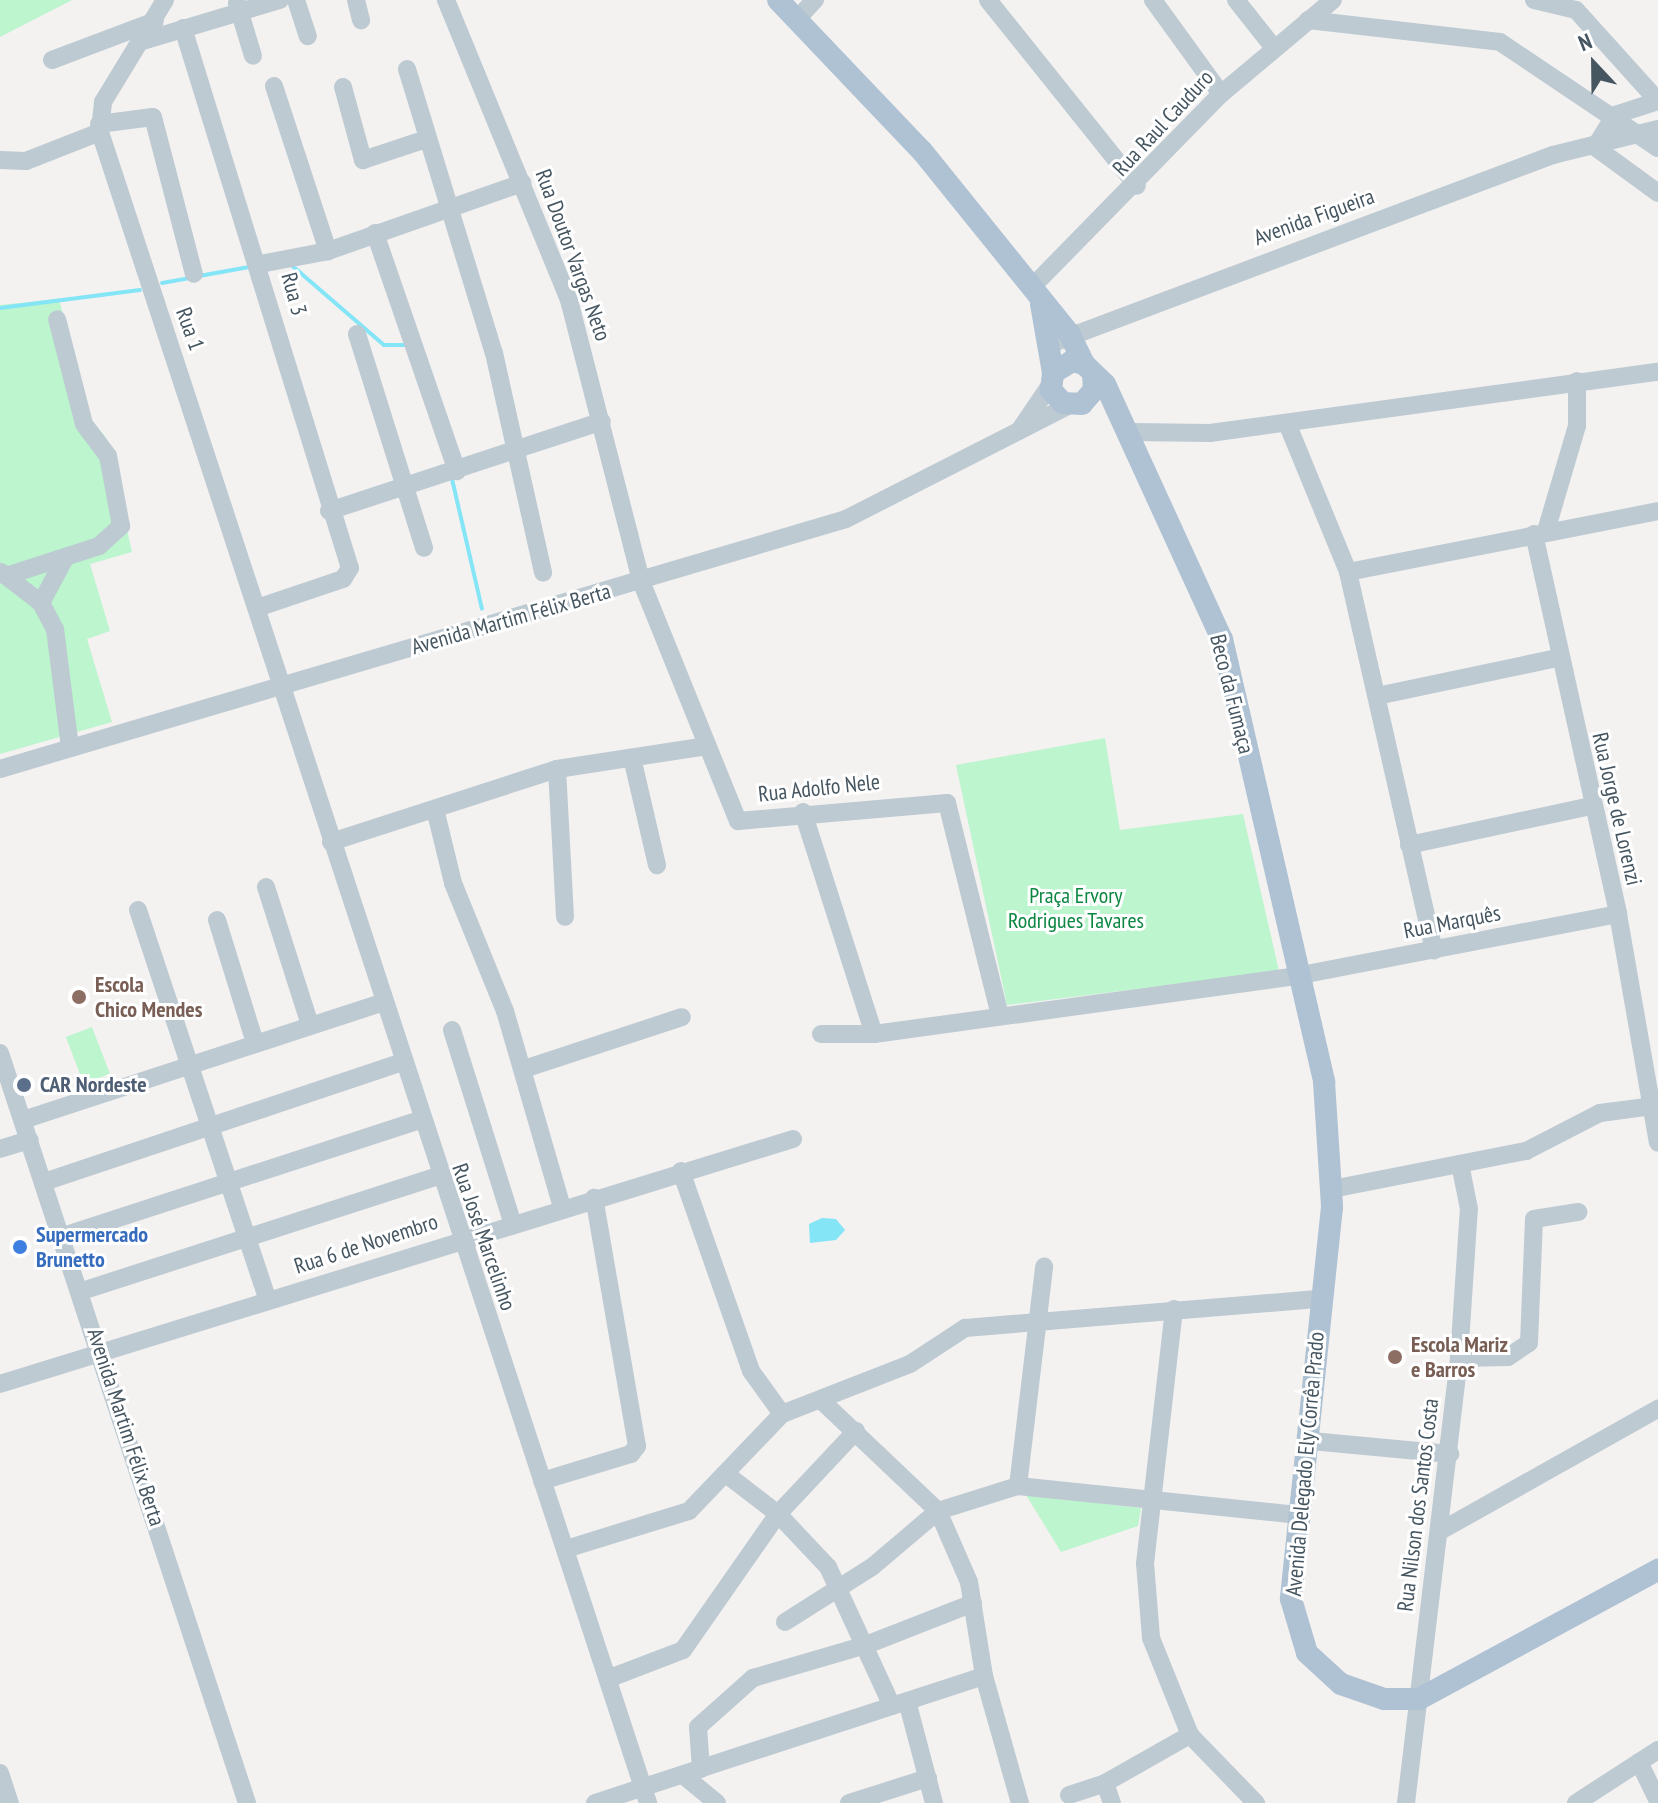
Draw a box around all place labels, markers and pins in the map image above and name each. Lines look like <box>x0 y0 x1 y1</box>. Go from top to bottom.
place label: Escola Chico Mendes <box>95 971 202 1022</box>
marker: Escola Chico Mendes <box>70 988 88 1006</box>
place label: CAR Nordeste <box>40 1072 147 1098</box>
marker: CAR Nordeste <box>15 1076 33 1094</box>
place label: Supermercado Brunetto <box>36 1221 148 1272</box>
marker: Supermercado Brunetto <box>11 1238 29 1256</box>
place label: Escola Mariz e Barros <box>1411 1331 1508 1382</box>
marker: Escola Mariz e Barros <box>1386 1348 1404 1366</box>

